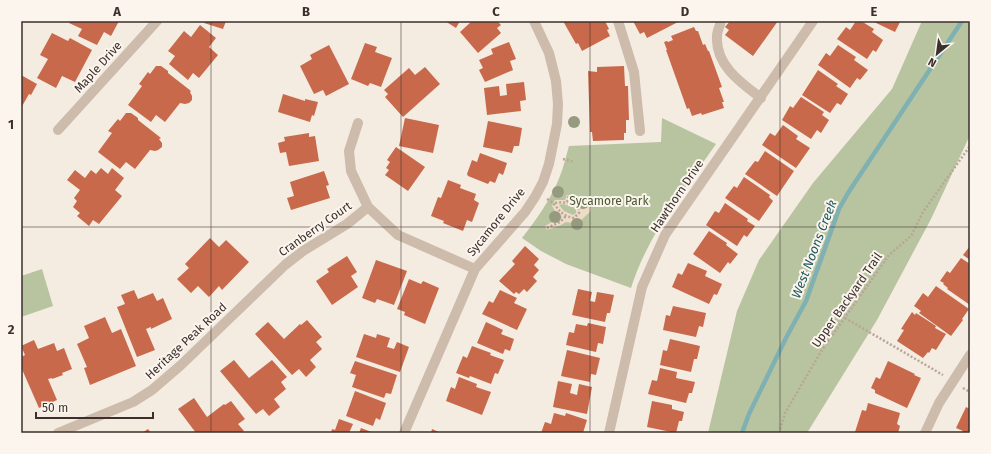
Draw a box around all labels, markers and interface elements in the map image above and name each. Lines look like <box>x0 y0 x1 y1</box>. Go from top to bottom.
text: A <box>112 4 121 19</box>
text: B <box>302 4 310 19</box>
text: C <box>492 4 500 19</box>
text: D <box>681 4 690 19</box>
text: E <box>871 4 878 19</box>
north arrow <box>917 34 957 74</box>
street label: Maple Drive <box>71 38 125 96</box>
text: N <box>926 55 939 70</box>
text: 1 <box>8 117 14 132</box>
street label: Hawthorn Drive <box>648 157 706 235</box>
street label: Sycamore Drive <box>464 185 528 259</box>
park label: Sycamore Park <box>569 194 650 208</box>
street label: Cranberry Court <box>276 198 355 259</box>
water label: West Noons Creek <box>788 198 840 300</box>
street label: Upper Backyard Trail <box>809 249 885 350</box>
street label: Heritage Peak Road <box>143 300 229 382</box>
text: 2 <box>8 322 15 337</box>
scale bar <box>36 394 153 420</box>
text: 50 m <box>42 401 68 415</box>

